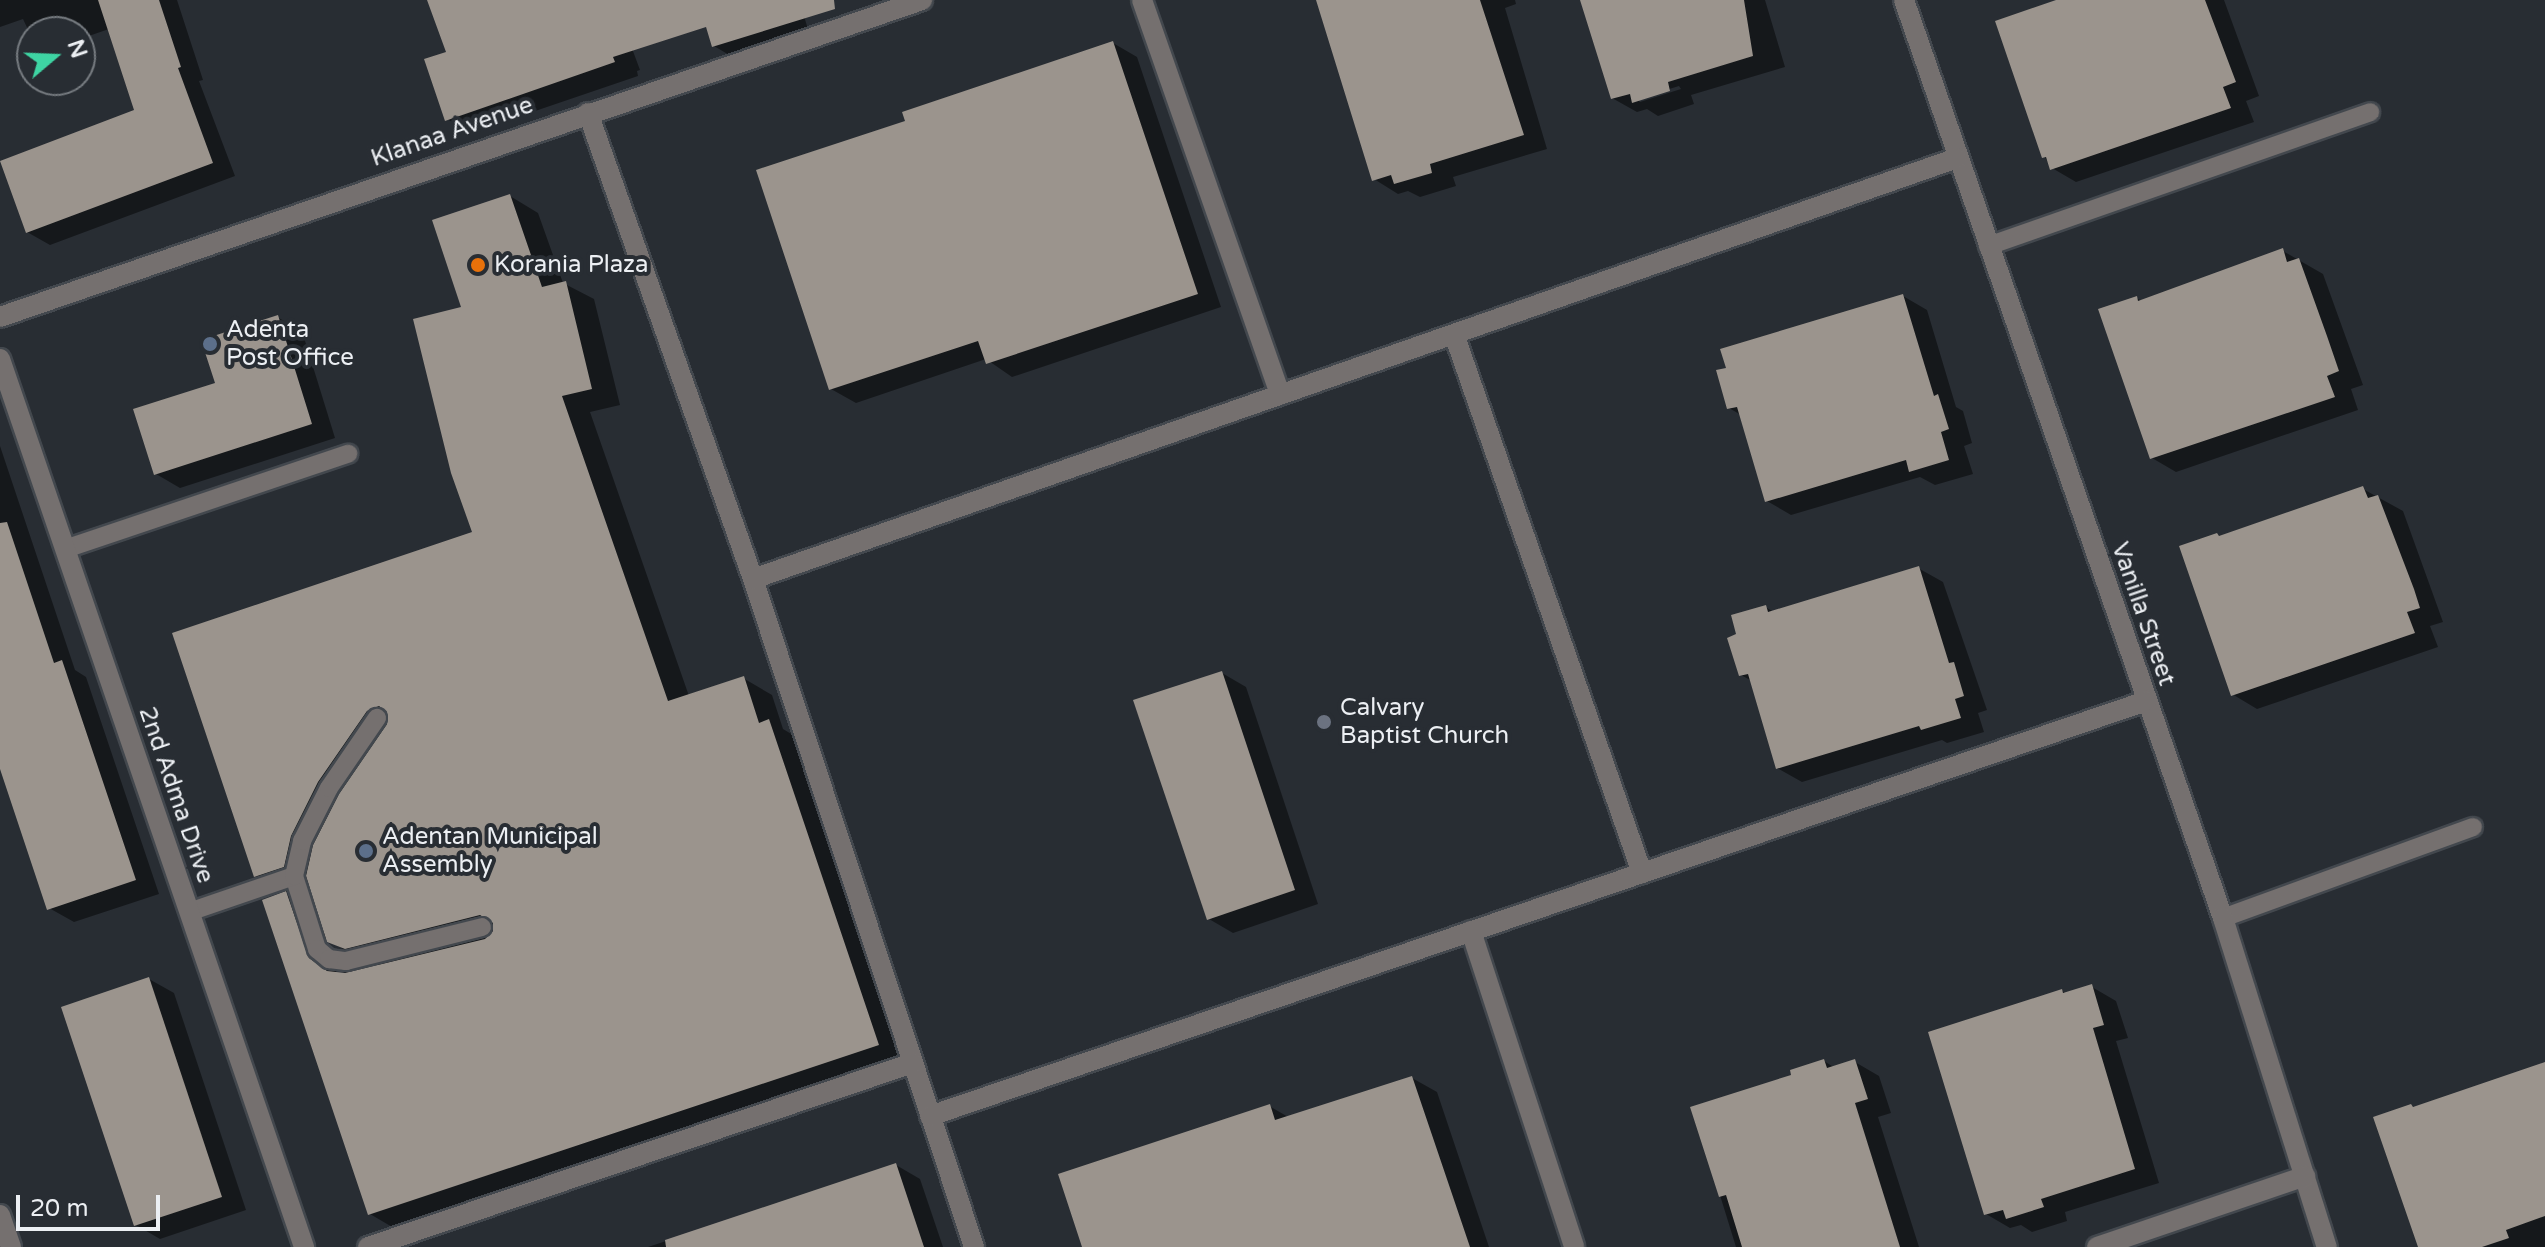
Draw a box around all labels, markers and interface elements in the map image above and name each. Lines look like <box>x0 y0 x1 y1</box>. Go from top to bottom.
north arrow <box>16 16 96 96</box>
text: N <box>62 36 92 61</box>
street label: Klanaa Avenue <box>367 91 537 173</box>
place label: Korania Plaza <box>494 251 649 279</box>
marker: Korania Plaza <box>469 256 487 274</box>
place label: Adenta Post Office <box>226 316 354 372</box>
marker: Adenta Post Office <box>201 335 219 353</box>
street label: Vanilla Street <box>2105 539 2181 689</box>
place label: Calvary Baptist Church <box>1340 694 1509 750</box>
street label: 2nd Adma Drive <box>132 703 220 887</box>
marker: Calvary Baptist Church <box>1315 713 1333 731</box>
place label: Adentan Municipal Assembly <box>382 823 598 879</box>
marker: Adentan Municipal Assembly <box>357 842 375 860</box>
scale bar <box>20 1179 164 1229</box>
text: 20 m <box>30 1194 88 1223</box>

